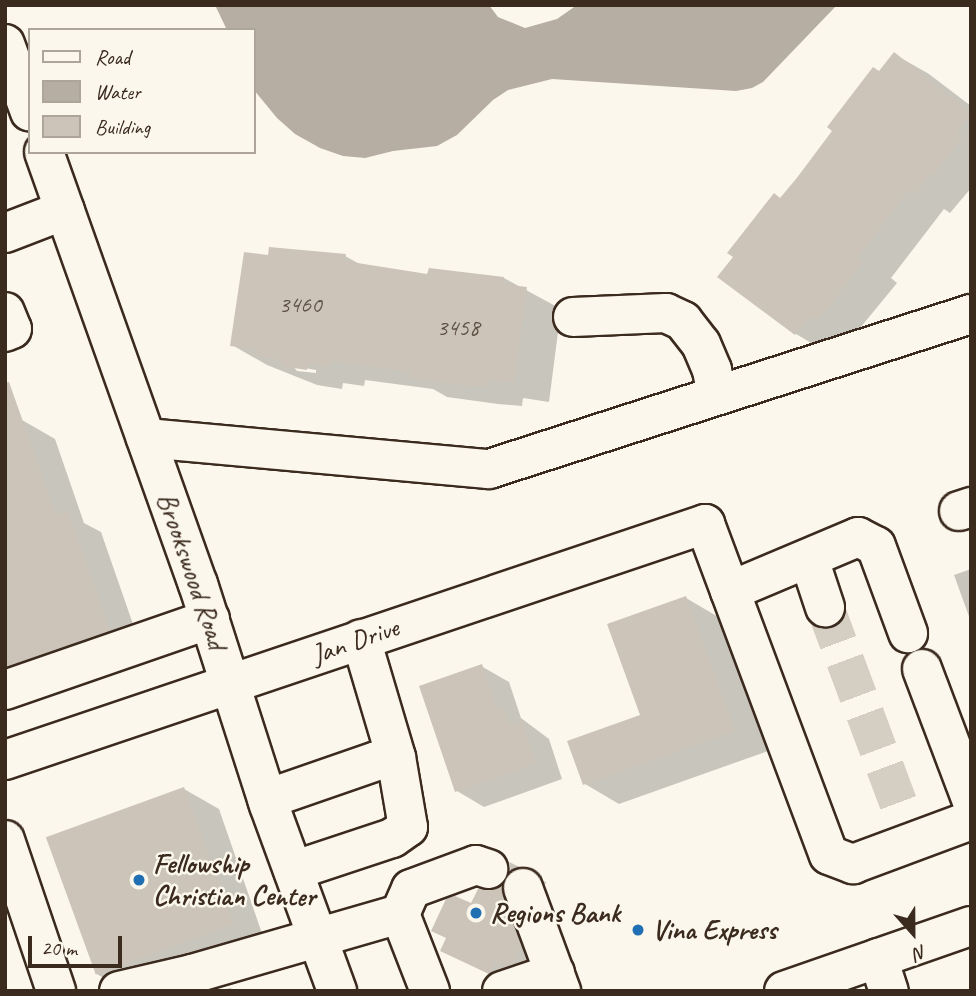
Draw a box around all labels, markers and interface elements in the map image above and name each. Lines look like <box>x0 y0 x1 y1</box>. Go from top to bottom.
legend <box>28 28 256 154</box>
text: Road <box>95 44 130 70</box>
text: Water <box>95 79 141 105</box>
text: Building <box>95 114 150 140</box>
house number: 3460 <box>278 291 322 319</box>
house number: 3458 <box>436 314 480 342</box>
street label: Brookswood Road <box>150 488 234 654</box>
street label: Jan Drive <box>307 610 403 672</box>
place label: Fellowship Christian Center <box>153 847 315 913</box>
marker: Fellowship Christian Center <box>131 872 147 888</box>
place label: Regions Bank <box>490 896 620 930</box>
north arrow <box>878 898 948 968</box>
marker: Regions Bank <box>468 905 484 921</box>
place label: Vina Express <box>652 913 777 947</box>
scale bar <box>32 922 126 966</box>
marker: Vina Express <box>630 922 646 938</box>
text: 20 m <box>41 935 77 961</box>
text: N <box>911 939 930 966</box>

